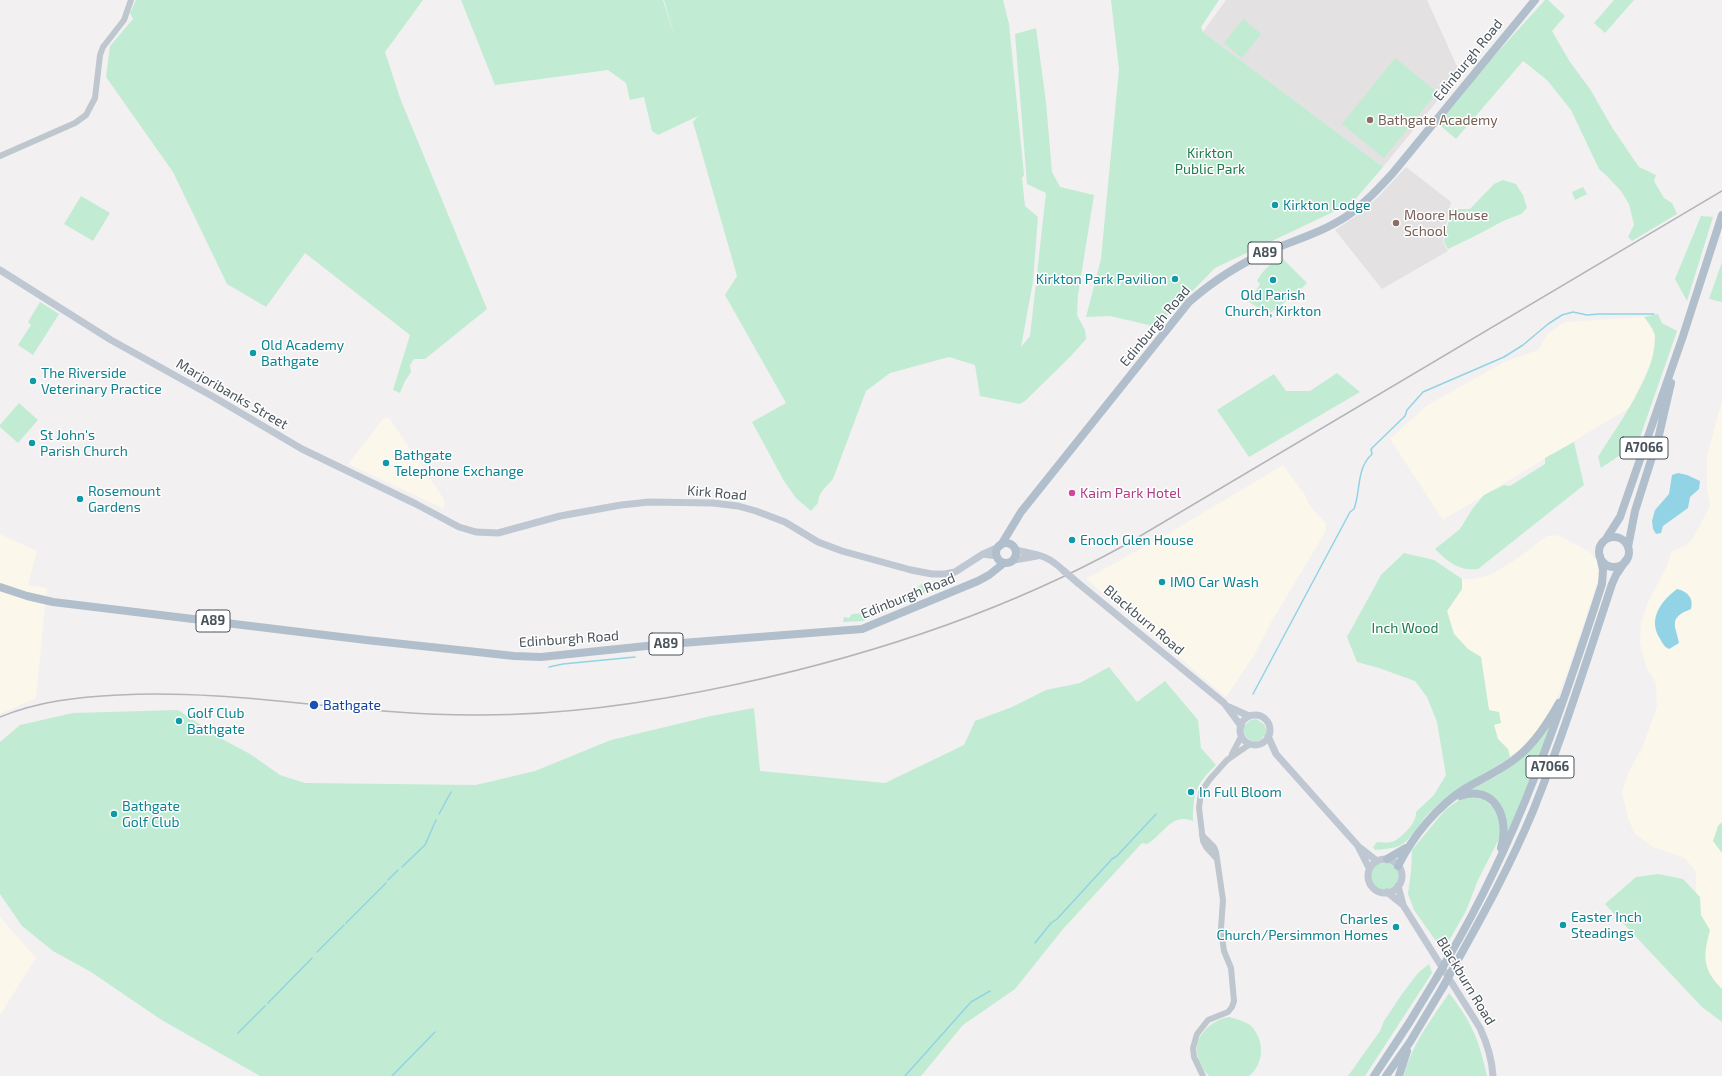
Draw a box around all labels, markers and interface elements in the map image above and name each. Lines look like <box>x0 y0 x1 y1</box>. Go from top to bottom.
street label: Edinburgh Road <box>1430 16 1506 104</box>
place label: Bathgate Academy <box>1378 112 1498 128</box>
marker: Bathgate Academy <box>1365 115 1375 125</box>
park label: Kirkton Public Park <box>1175 145 1245 178</box>
place label: Kirkton Lodge <box>1283 197 1370 213</box>
marker: Kirkton Lodge <box>1270 200 1280 210</box>
place label: Moore House School <box>1404 207 1488 240</box>
marker: Moore House School <box>1391 218 1401 228</box>
road number: A89 <box>1248 242 1282 264</box>
place label: Kirkton Park Pavilion <box>1036 271 1167 287</box>
marker: Kirkton Park Pavilion <box>1170 274 1180 284</box>
marker: Old Parish Church, Kirkton <box>1268 275 1278 285</box>
street label: Edinburgh Road <box>1116 282 1194 370</box>
place label: Old Parish Church, Kirkton <box>1225 287 1321 320</box>
place label: Old Academy Bathgate <box>261 337 344 370</box>
marker: Old Academy Bathgate <box>248 348 258 358</box>
street label: Marjoribanks Street <box>173 355 291 433</box>
place label: The Riverside Veterinary Practice <box>41 365 162 398</box>
marker: The Riverside Veterinary Practice <box>28 376 38 386</box>
place label: St John's Parish Church <box>40 427 128 460</box>
road number: A7066 <box>1620 437 1668 459</box>
marker: St John's Parish Church <box>27 438 37 448</box>
place label: Bathgate Telephone Exchange <box>394 447 524 480</box>
marker: Bathgate Telephone Exchange <box>381 458 391 468</box>
street label: Kirk Road <box>686 482 748 504</box>
place label: Rosemount Gardens <box>88 483 161 516</box>
place label: Kaim Park Hotel <box>1080 485 1181 501</box>
marker: Kaim Park Hotel <box>1067 488 1077 498</box>
marker: Rosemount Gardens <box>75 494 85 504</box>
place label: Enoch Glen House <box>1080 532 1194 548</box>
marker: Enoch Glen House <box>1067 535 1077 545</box>
street label: Edinburgh Road <box>858 569 958 623</box>
place label: IMO Car Wash <box>1170 574 1259 590</box>
marker: IMO Car Wash <box>1157 577 1167 587</box>
street label: Blackburn Road <box>1100 582 1188 658</box>
road number: A89 <box>196 610 230 632</box>
park label: Inch Wood <box>1372 620 1438 636</box>
street label: Edinburgh Road <box>518 627 620 651</box>
road number: A89 <box>649 633 683 655</box>
place label: Bathgate <box>323 697 381 713</box>
marker: Bathgate <box>308 699 320 711</box>
place label: Golf Club Bathgate <box>187 705 245 738</box>
marker: Golf Club Bathgate <box>174 716 184 726</box>
road number: A7066 <box>1526 756 1574 778</box>
place label: In Full Bloom <box>1199 784 1282 800</box>
marker: In Full Bloom <box>1186 787 1196 797</box>
place label: Bathgate Golf Club <box>122 798 180 830</box>
marker: Bathgate Golf Club <box>109 809 119 819</box>
place label: Easter Inch Steadings <box>1571 909 1642 942</box>
place label: Charles Church/Persimmon Homes <box>1216 911 1388 944</box>
marker: Easter Inch Steadings <box>1558 920 1568 930</box>
marker: Charles Church/Persimmon Homes <box>1391 922 1401 932</box>
street label: Blackburn Road <box>1433 934 1499 1028</box>

